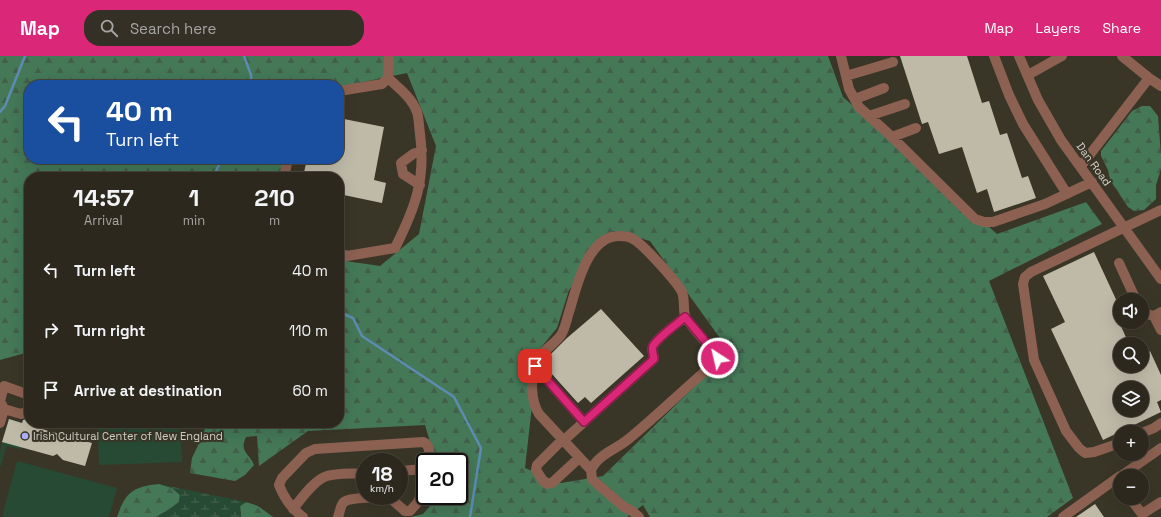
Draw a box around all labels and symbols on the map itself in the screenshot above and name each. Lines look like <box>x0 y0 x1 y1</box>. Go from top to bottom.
street label: Dan Road <box>1074 140 1114 188</box>
position arrow <box>697 337 739 379</box>
pin <box>518 349 552 383</box>
place label: Irish Cultural Center of New England <box>33 429 223 443</box>
marker: Irish Cultural Center of New England <box>20 431 30 441</box>
speed limit sign: 20 <box>416 453 468 505</box>

